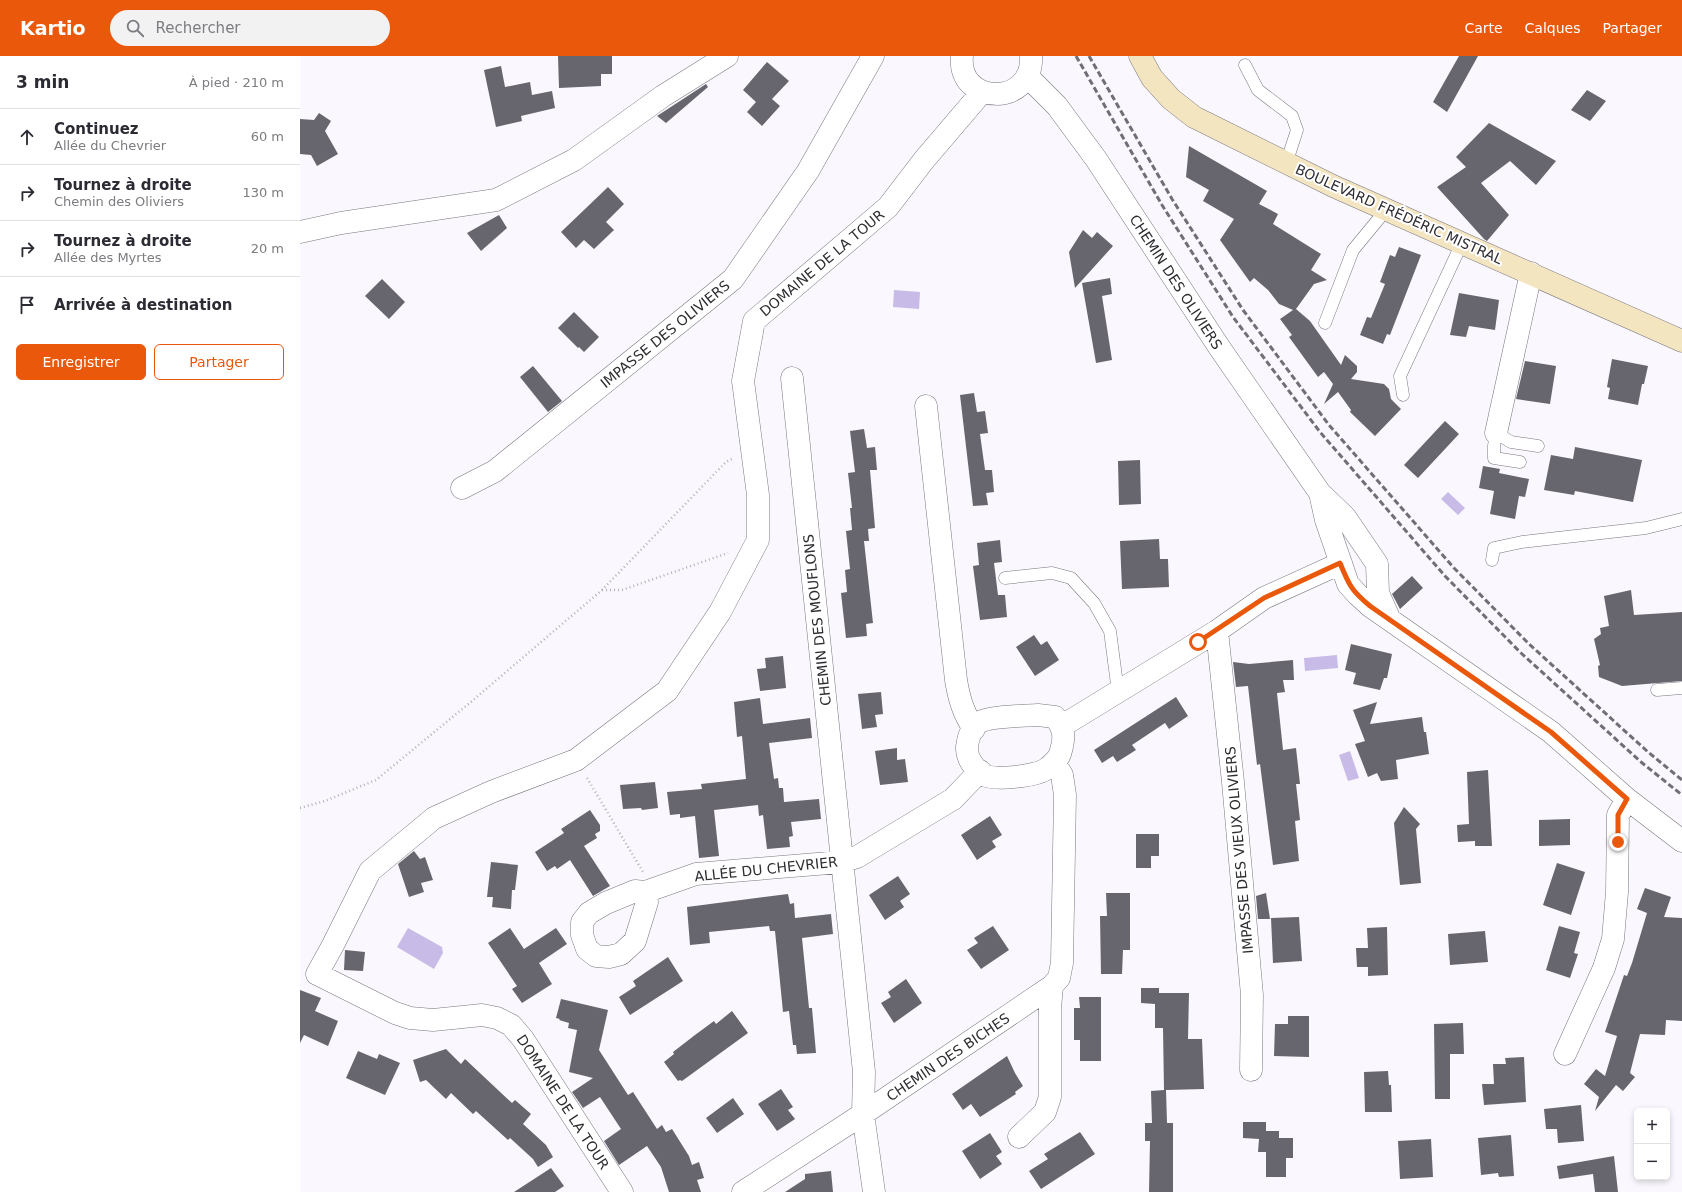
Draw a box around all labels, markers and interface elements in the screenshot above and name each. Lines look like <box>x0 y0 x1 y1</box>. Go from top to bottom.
search box <box>110 10 390 46</box>
text: Kartio <box>20 17 86 39</box>
icon: search <box>124 17 146 39</box>
text: Rechercher <box>156 19 241 37</box>
text: Carte <box>1464 20 1503 36</box>
text: Calques <box>1525 20 1581 36</box>
text: Partager <box>1603 20 1662 36</box>
text: 3 min <box>16 72 69 92</box>
text: À pied · 210 m <box>189 75 284 90</box>
text: Continuez <box>54 120 139 138</box>
icon: ahead <box>16 126 38 148</box>
text: 60 m <box>251 129 284 144</box>
text: Allée du Chevrier <box>54 138 166 153</box>
street label: BOULEVARD FRÉDÉRIC MISTRAL <box>1293 161 1505 267</box>
text: Tournez à droite <box>54 176 192 194</box>
icon: right <box>16 182 38 204</box>
text: 130 m <box>242 185 284 200</box>
text: Chemin des Oliviers <box>54 194 184 209</box>
street label: DOMAINE DE LA TOUR <box>757 206 888 320</box>
street label: CHEMIN DES OLIVIERS <box>1126 212 1226 352</box>
text: Tournez à droite <box>54 232 192 250</box>
icon: right <box>16 238 38 260</box>
text: 20 m <box>251 241 284 256</box>
text: Allée des Myrtes <box>54 250 162 265</box>
street label: IMPASSE DES OLIVIERS <box>597 277 733 391</box>
icon: arrive <box>16 294 38 316</box>
text: Arrivée à destination <box>54 296 232 314</box>
button: Enregistrer <box>16 344 146 380</box>
button: Partager <box>154 344 284 380</box>
street label: CHEMIN DES MOUFLONS <box>800 533 834 707</box>
route start <box>1189 633 1207 651</box>
street label: IMPASSE DES VIEUX OLIVIERS <box>1222 745 1256 954</box>
route end <box>1609 833 1627 851</box>
street label: ALLÉE DU CHEVRIER <box>694 853 839 884</box>
street label: CHEMIN DES BICHES <box>883 1010 1013 1104</box>
street label: DOMAINE DE LA TOUR <box>514 1032 613 1172</box>
map controls <box>1634 1108 1670 1180</box>
button: + <box>1634 1108 1670 1144</box>
button: − <box>1634 1144 1670 1180</box>

